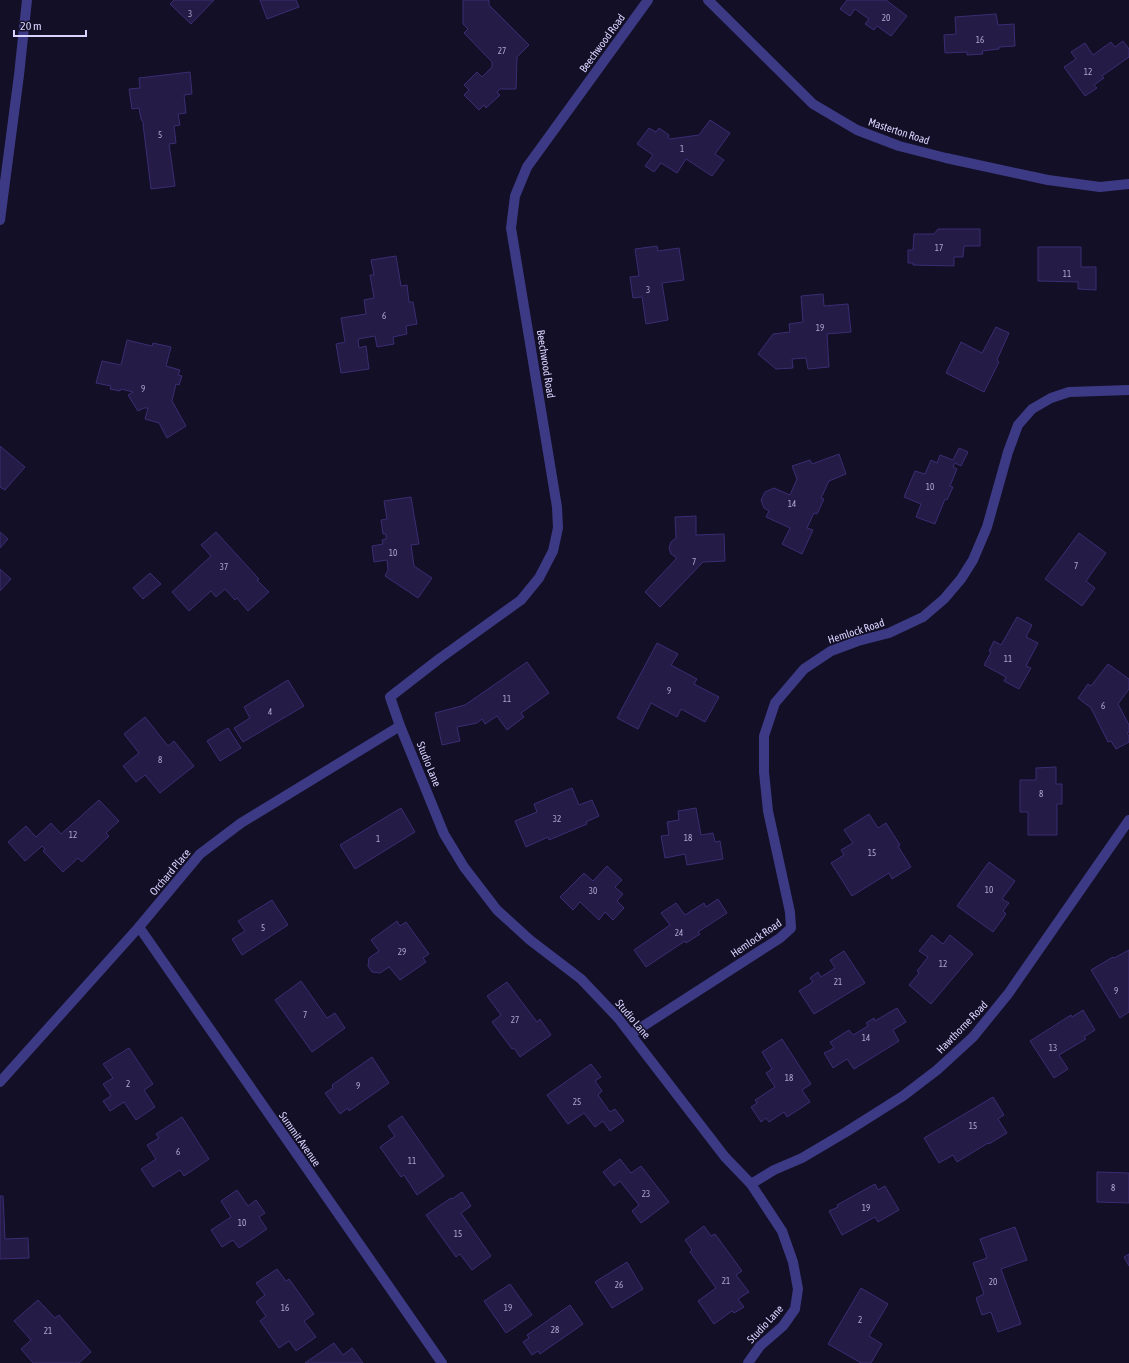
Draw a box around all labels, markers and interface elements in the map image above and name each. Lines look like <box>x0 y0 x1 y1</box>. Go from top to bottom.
house number: 3 <box>188 9 192 19</box>
scale bar <box>14 12 86 38</box>
street label: Beechwood Road <box>577 12 627 74</box>
house number: 20 <box>882 13 890 23</box>
text: 20 m <box>20 19 42 33</box>
house number: 16 <box>976 35 984 45</box>
house number: 27 <box>498 46 506 56</box>
house number: 12 <box>1084 67 1092 77</box>
street label: Masterton Road <box>867 115 931 147</box>
house number: 5 <box>158 130 162 140</box>
house number: 1 <box>680 144 684 154</box>
house number: 17 <box>935 243 943 253</box>
house number: 11 <box>1063 269 1071 279</box>
house number: 3 <box>646 285 650 295</box>
house number: 6 <box>382 311 386 321</box>
house number: 19 <box>816 323 824 333</box>
street label: Beechwood Road <box>535 329 557 399</box>
house number: 9 <box>141 384 145 394</box>
house number: 10 <box>926 482 934 492</box>
house number: 14 <box>788 499 796 509</box>
house number: 10 <box>389 548 397 558</box>
house number: 7 <box>692 557 696 567</box>
house number: 7 <box>1074 561 1078 571</box>
house number: 37 <box>220 562 228 572</box>
street label: Hemlock Road <box>826 616 886 646</box>
house number: 11 <box>1004 654 1012 664</box>
house number: 9 <box>667 686 671 696</box>
house number: 11 <box>503 694 511 704</box>
house number: 6 <box>1101 701 1105 711</box>
house number: 4 <box>268 707 272 717</box>
street label: Studio Lane <box>415 740 443 788</box>
house number: 8 <box>158 755 162 765</box>
house number: 8 <box>1039 789 1043 799</box>
house number: 32 <box>553 814 561 824</box>
house number: 12 <box>69 830 77 840</box>
house number: 18 <box>684 833 692 843</box>
house number: 1 <box>376 834 380 844</box>
street label: Orchard Place <box>147 846 193 898</box>
house number: 15 <box>868 848 876 858</box>
house number: 10 <box>985 885 993 895</box>
house number: 30 <box>589 886 597 896</box>
street label: Hemlock Road <box>728 917 784 959</box>
house number: 5 <box>261 923 265 933</box>
house number: 24 <box>675 928 683 938</box>
house number: 29 <box>398 947 406 957</box>
house number: 12 <box>939 959 947 969</box>
house number: 21 <box>834 977 842 987</box>
house number: 9 <box>1114 986 1118 996</box>
street label: Studio Lane <box>613 997 653 1041</box>
street label: Hawthorne Road <box>934 998 990 1056</box>
house number: 7 <box>303 1010 307 1020</box>
house number: 27 <box>511 1015 519 1025</box>
house number: 14 <box>862 1033 870 1043</box>
house number: 13 <box>1049 1043 1057 1053</box>
house number: 18 <box>785 1073 793 1083</box>
house number: 2 <box>126 1079 130 1089</box>
house number: 9 <box>356 1081 360 1091</box>
house number: 25 <box>573 1097 581 1107</box>
street label: Summit Avenue <box>277 1110 323 1168</box>
house number: 15 <box>969 1121 977 1131</box>
house number: 6 <box>176 1147 180 1157</box>
house number: 11 <box>408 1156 416 1166</box>
house number: 8 <box>1111 1183 1115 1193</box>
house number: 23 <box>642 1189 650 1199</box>
house number: 19 <box>862 1203 870 1213</box>
house number: 10 <box>238 1218 246 1228</box>
house number: 15 <box>454 1229 462 1239</box>
house number: 21 <box>722 1276 730 1286</box>
house number: 20 <box>989 1277 997 1287</box>
house number: 26 <box>615 1280 623 1290</box>
house number: 16 <box>281 1303 289 1313</box>
house number: 19 <box>504 1303 512 1313</box>
street label: Studio Lane <box>745 1303 785 1345</box>
house number: 2 <box>858 1315 862 1325</box>
house number: 28 <box>551 1325 559 1335</box>
house number: 21 <box>44 1326 52 1336</box>

